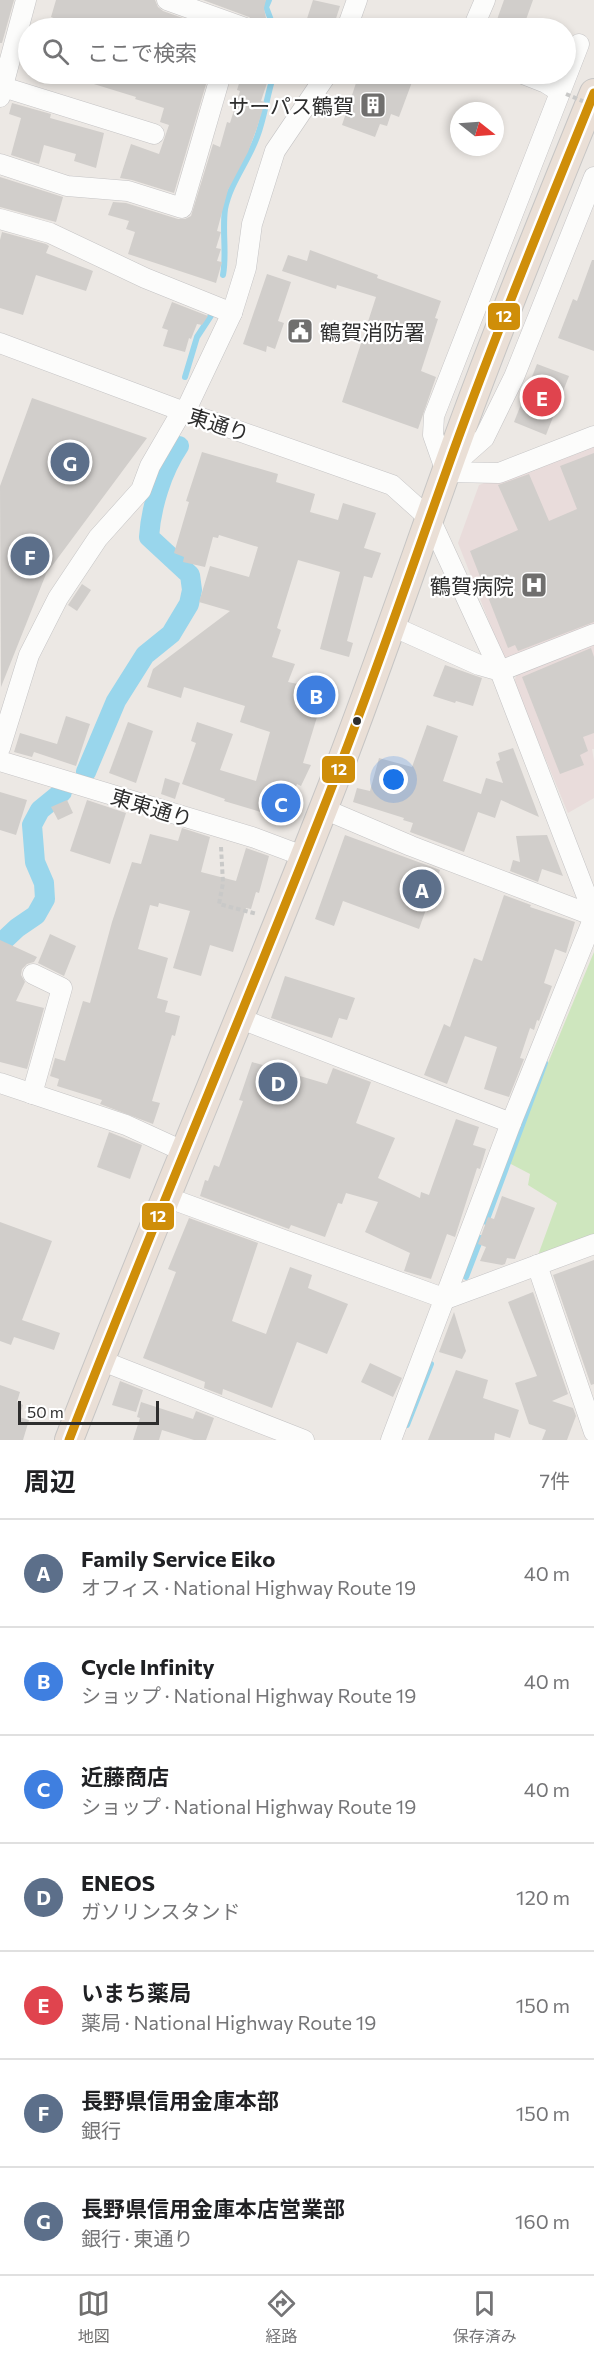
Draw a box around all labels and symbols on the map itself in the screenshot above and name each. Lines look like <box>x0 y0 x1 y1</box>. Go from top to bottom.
building icon: サーパス鶴賀 <box>358 90 388 120</box>
place label: サーパス鶴賀 <box>228 93 354 118</box>
north arrow <box>450 102 504 156</box>
line badge: 12 <box>487 302 521 331</box>
text: 12 <box>496 306 512 325</box>
public building icon: 鶴賀消防署 <box>285 316 315 346</box>
place label: 鶴賀消防署 <box>320 319 425 344</box>
pin: E <box>522 374 562 420</box>
street label: 東通り <box>185 402 253 446</box>
pin: G <box>50 440 90 484</box>
pin: F <box>10 534 50 578</box>
hospital icon: 鶴賀病院 <box>519 570 549 600</box>
place label: 鶴賀病院 <box>430 573 514 598</box>
pin: B <box>296 672 336 718</box>
unlabelled marker <box>351 715 363 727</box>
line badge: 12 <box>321 755 356 784</box>
text: 12 <box>331 759 347 778</box>
your location <box>379 765 408 794</box>
pin: C <box>262 780 300 826</box>
street label: 東東通り <box>108 783 196 831</box>
pin: A <box>402 866 442 912</box>
pin: D <box>258 1060 298 1104</box>
line badge: 12 <box>141 1202 175 1231</box>
text: 12 <box>150 1206 166 1225</box>
scale bar <box>18 1398 159 1426</box>

